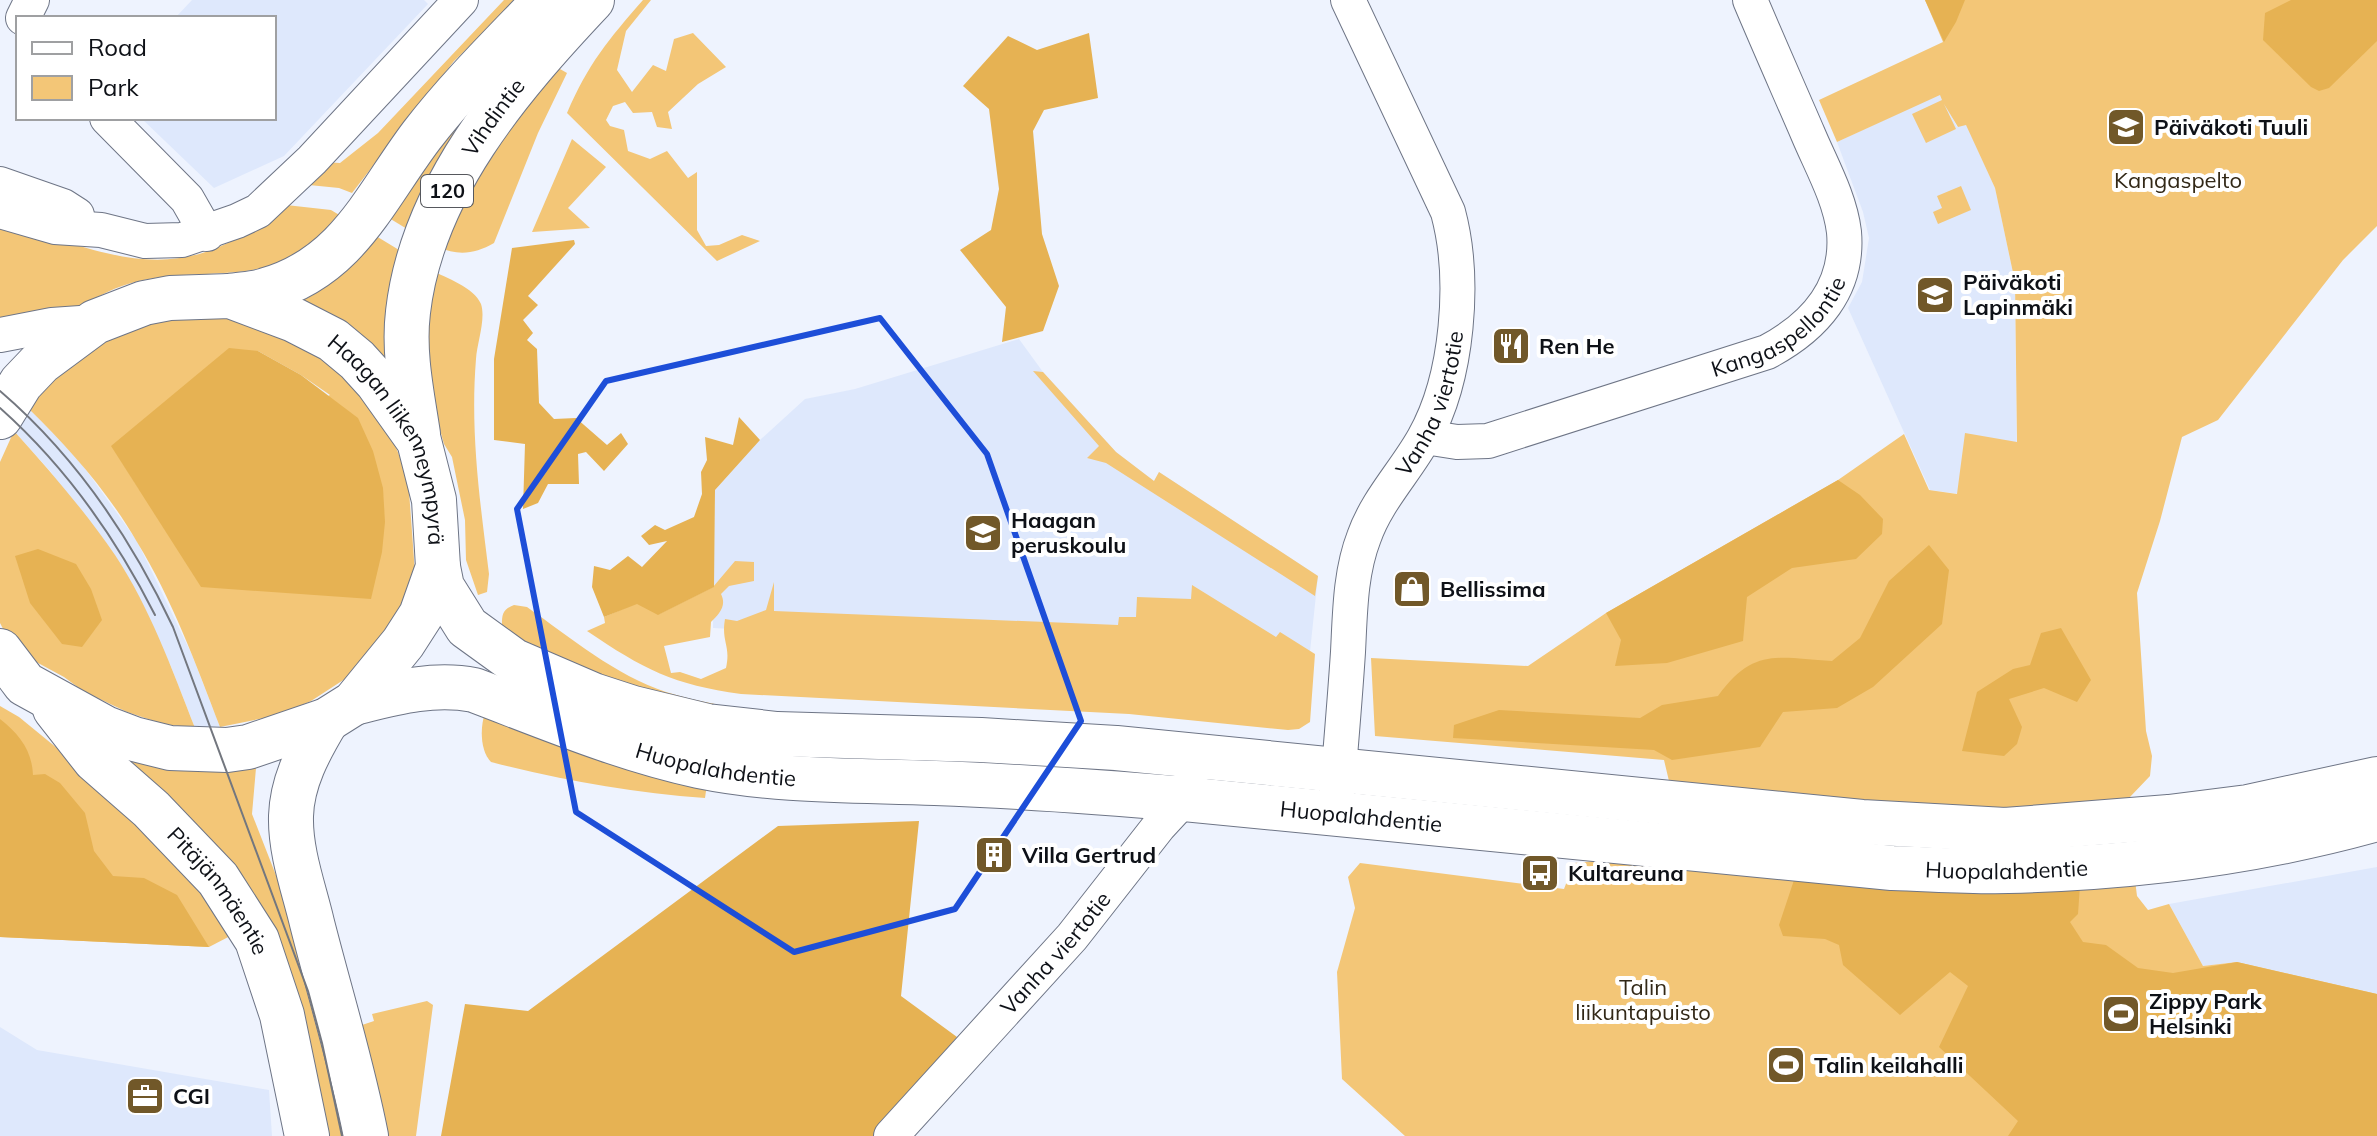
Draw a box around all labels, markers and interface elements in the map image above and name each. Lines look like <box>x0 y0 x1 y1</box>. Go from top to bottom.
legend <box>16 16 276 120</box>
text: Road <box>88 32 147 62</box>
text: Park <box>88 72 139 102</box>
street label: Vihdintie <box>455 72 531 161</box>
school or university icon: Päiväkoti Tuuli <box>2105 106 2147 148</box>
place label: Päiväkoti Tuuli <box>2154 113 2308 141</box>
park label: Kangaspelto <box>2114 166 2242 194</box>
road number: 120 <box>421 175 473 207</box>
place label: Päiväkoti Lapinmäki <box>1963 268 2073 321</box>
street label: Kangaspellontie <box>1707 273 1852 383</box>
school or university icon: Päiväkoti Lapinmäki <box>1914 274 1956 316</box>
restaurant icon: Ren He <box>1490 325 1532 367</box>
street label: Haagan liikenneympyrä <box>322 328 451 546</box>
street label: Vanha viertotie <box>1389 329 1469 482</box>
place label: Ren He <box>1539 332 1615 360</box>
place label: Haagan peruskoulu <box>1011 506 1126 559</box>
school or university icon: Haagan peruskoulu <box>962 512 1004 554</box>
shop icon: Bellissima <box>1391 568 1433 610</box>
place label: Bellissima <box>1440 575 1546 603</box>
street label: Huopalahdentie <box>632 736 797 792</box>
street label: Huopalahdentie <box>1279 794 1444 838</box>
street label: Pitäjänmäentie <box>161 821 275 958</box>
building icon: Villa Gertrud <box>973 834 1015 876</box>
place label: Villa Gertrud <box>1021 841 1156 869</box>
bus stop icon: Kultareuna <box>1519 852 1561 894</box>
street label: Huopalahdentie <box>1925 853 2089 885</box>
place label: Kultareuna <box>1568 859 1684 887</box>
street label: Vanha viertotie <box>994 886 1116 1021</box>
park label: Talin liikuntapuisto <box>1575 973 1711 1026</box>
place label: Zippy Park Helsinki <box>2149 987 2263 1040</box>
sports icon: Zippy Park Helsinki <box>2100 993 2142 1035</box>
sports icon: Talin keilahalli <box>1765 1044 1807 1086</box>
place label: Talin keilahalli <box>1814 1051 1964 1079</box>
office icon: CGI <box>124 1075 166 1117</box>
place label: CGI <box>173 1082 210 1110</box>

